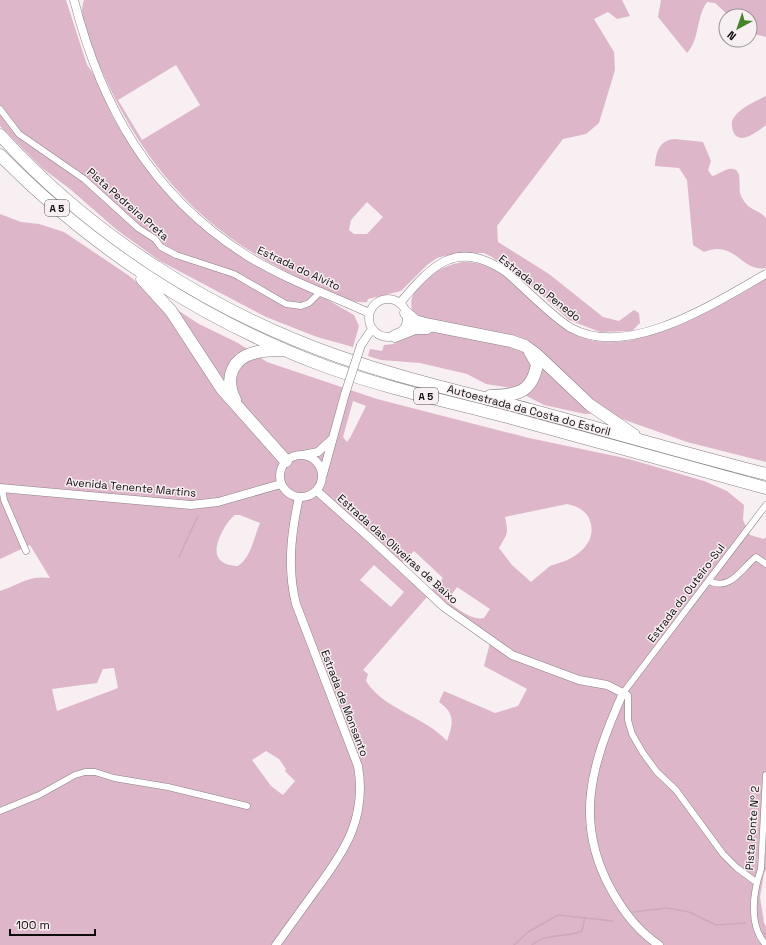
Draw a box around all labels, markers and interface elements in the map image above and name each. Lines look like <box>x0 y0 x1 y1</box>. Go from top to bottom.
north arrow <box>718 8 758 48</box>
text: N <box>724 28 739 43</box>
street label: Pista Pedreira Preta <box>84 165 172 244</box>
road number: A 5 <box>45 200 69 216</box>
street label: Estrada do Alvito <box>255 243 343 293</box>
street label: Estrada do Penedo <box>496 252 584 324</box>
street label: Autoestrada da Costa do Estoril <box>446 381 612 439</box>
road number: A 5 <box>414 388 438 404</box>
street label: Avenida Tenente Martins <box>65 474 197 500</box>
street label: Estrada das Oliveiras de Baixo <box>335 491 461 607</box>
street label: Estrada do Outeiro-Sul <box>644 541 728 645</box>
street label: Estrada de Monsanto <box>318 648 372 758</box>
street label: Pista Ponte Nº 2 <box>742 785 762 871</box>
scale bar <box>10 911 95 937</box>
text: 100 m <box>16 917 50 933</box>

